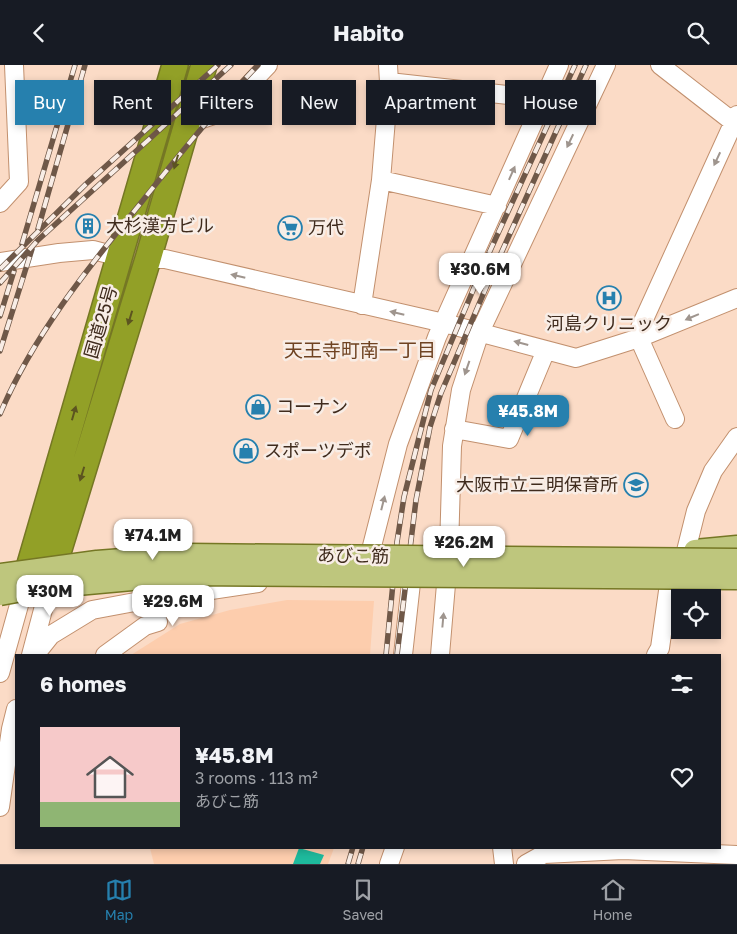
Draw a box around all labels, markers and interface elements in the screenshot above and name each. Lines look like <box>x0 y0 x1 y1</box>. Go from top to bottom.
icon: back <box>25 19 53 47</box>
text: Habito <box>333 19 404 46</box>
icon: search <box>684 19 712 47</box>
chip: Buy <box>15 80 84 125</box>
chip: Rent <box>94 80 171 125</box>
chip: Filters <box>181 80 272 125</box>
chip: New <box>282 80 356 125</box>
chip: Apartment <box>366 80 495 125</box>
chip: House <box>505 80 596 125</box>
one-way arrow <box>566 134 574 148</box>
one-way arrow <box>712 152 720 166</box>
one-way arrow <box>172 155 180 170</box>
one-way arrow <box>508 166 516 180</box>
building icon: 大杉漢方ビル <box>75 213 101 239</box>
place label: 大杉漢方ビル <box>106 214 214 236</box>
supermarket icon: 万代 <box>277 215 303 241</box>
place label: 万代 <box>308 216 344 238</box>
pin: ¥30.6M <box>439 253 521 295</box>
text: ¥30.6M <box>450 259 510 279</box>
one-way arrow <box>231 272 246 280</box>
street label: 国道25号 <box>79 283 121 361</box>
hospital icon: 河島クリニック <box>596 285 622 311</box>
one-way arrow <box>389 309 404 317</box>
one-way arrow <box>126 311 134 326</box>
place label: 河島クリニック <box>546 312 672 334</box>
one-way arrow <box>685 313 699 321</box>
district label: 天王寺町南一丁目 <box>284 338 436 361</box>
one-way arrow <box>514 339 529 347</box>
one-way arrow <box>463 361 471 376</box>
shop icon: コーナン <box>245 394 271 420</box>
place label: コーナン <box>276 395 348 417</box>
pin: ¥45.8M <box>487 395 569 437</box>
text: ¥45.8M <box>498 401 558 421</box>
one-way arrow <box>71 406 79 421</box>
shop icon: スポーツデポ <box>233 438 259 464</box>
place label: スポーツデポ <box>264 439 372 461</box>
one-way arrow <box>78 466 86 481</box>
school or university icon: 大阪市立三明保育所 <box>623 472 649 498</box>
place label: 大阪市立三明保育所 <box>456 473 618 495</box>
one-way arrow <box>379 495 387 510</box>
pin: ¥74.1M <box>112 519 194 561</box>
text: ¥74.1M <box>125 525 181 545</box>
pin: ¥26.2M <box>423 525 505 568</box>
text: ¥26.2M <box>434 532 494 552</box>
street label: あびこ筋 <box>317 543 389 567</box>
pin: ¥30M <box>20 575 80 617</box>
text: ¥30M <box>28 581 72 601</box>
pin: ¥29.6M <box>132 585 214 627</box>
map controls <box>671 589 721 639</box>
button: locate <box>671 589 721 639</box>
text: ¥29.6M <box>143 591 203 611</box>
one-way arrow <box>439 611 447 627</box>
icon: filters <box>668 670 696 698</box>
text: 6 homes <box>40 671 126 697</box>
text: ¥45.8M <box>195 742 274 768</box>
icon: home <box>80 747 140 807</box>
icon: heart <box>668 763 696 791</box>
text: 3 rooms · 113 m² <box>195 768 318 788</box>
text: あびこ筋 <box>195 791 259 811</box>
tab: Map <box>105 876 133 923</box>
tab: Saved <box>343 876 383 923</box>
tab: Home <box>593 876 632 923</box>

